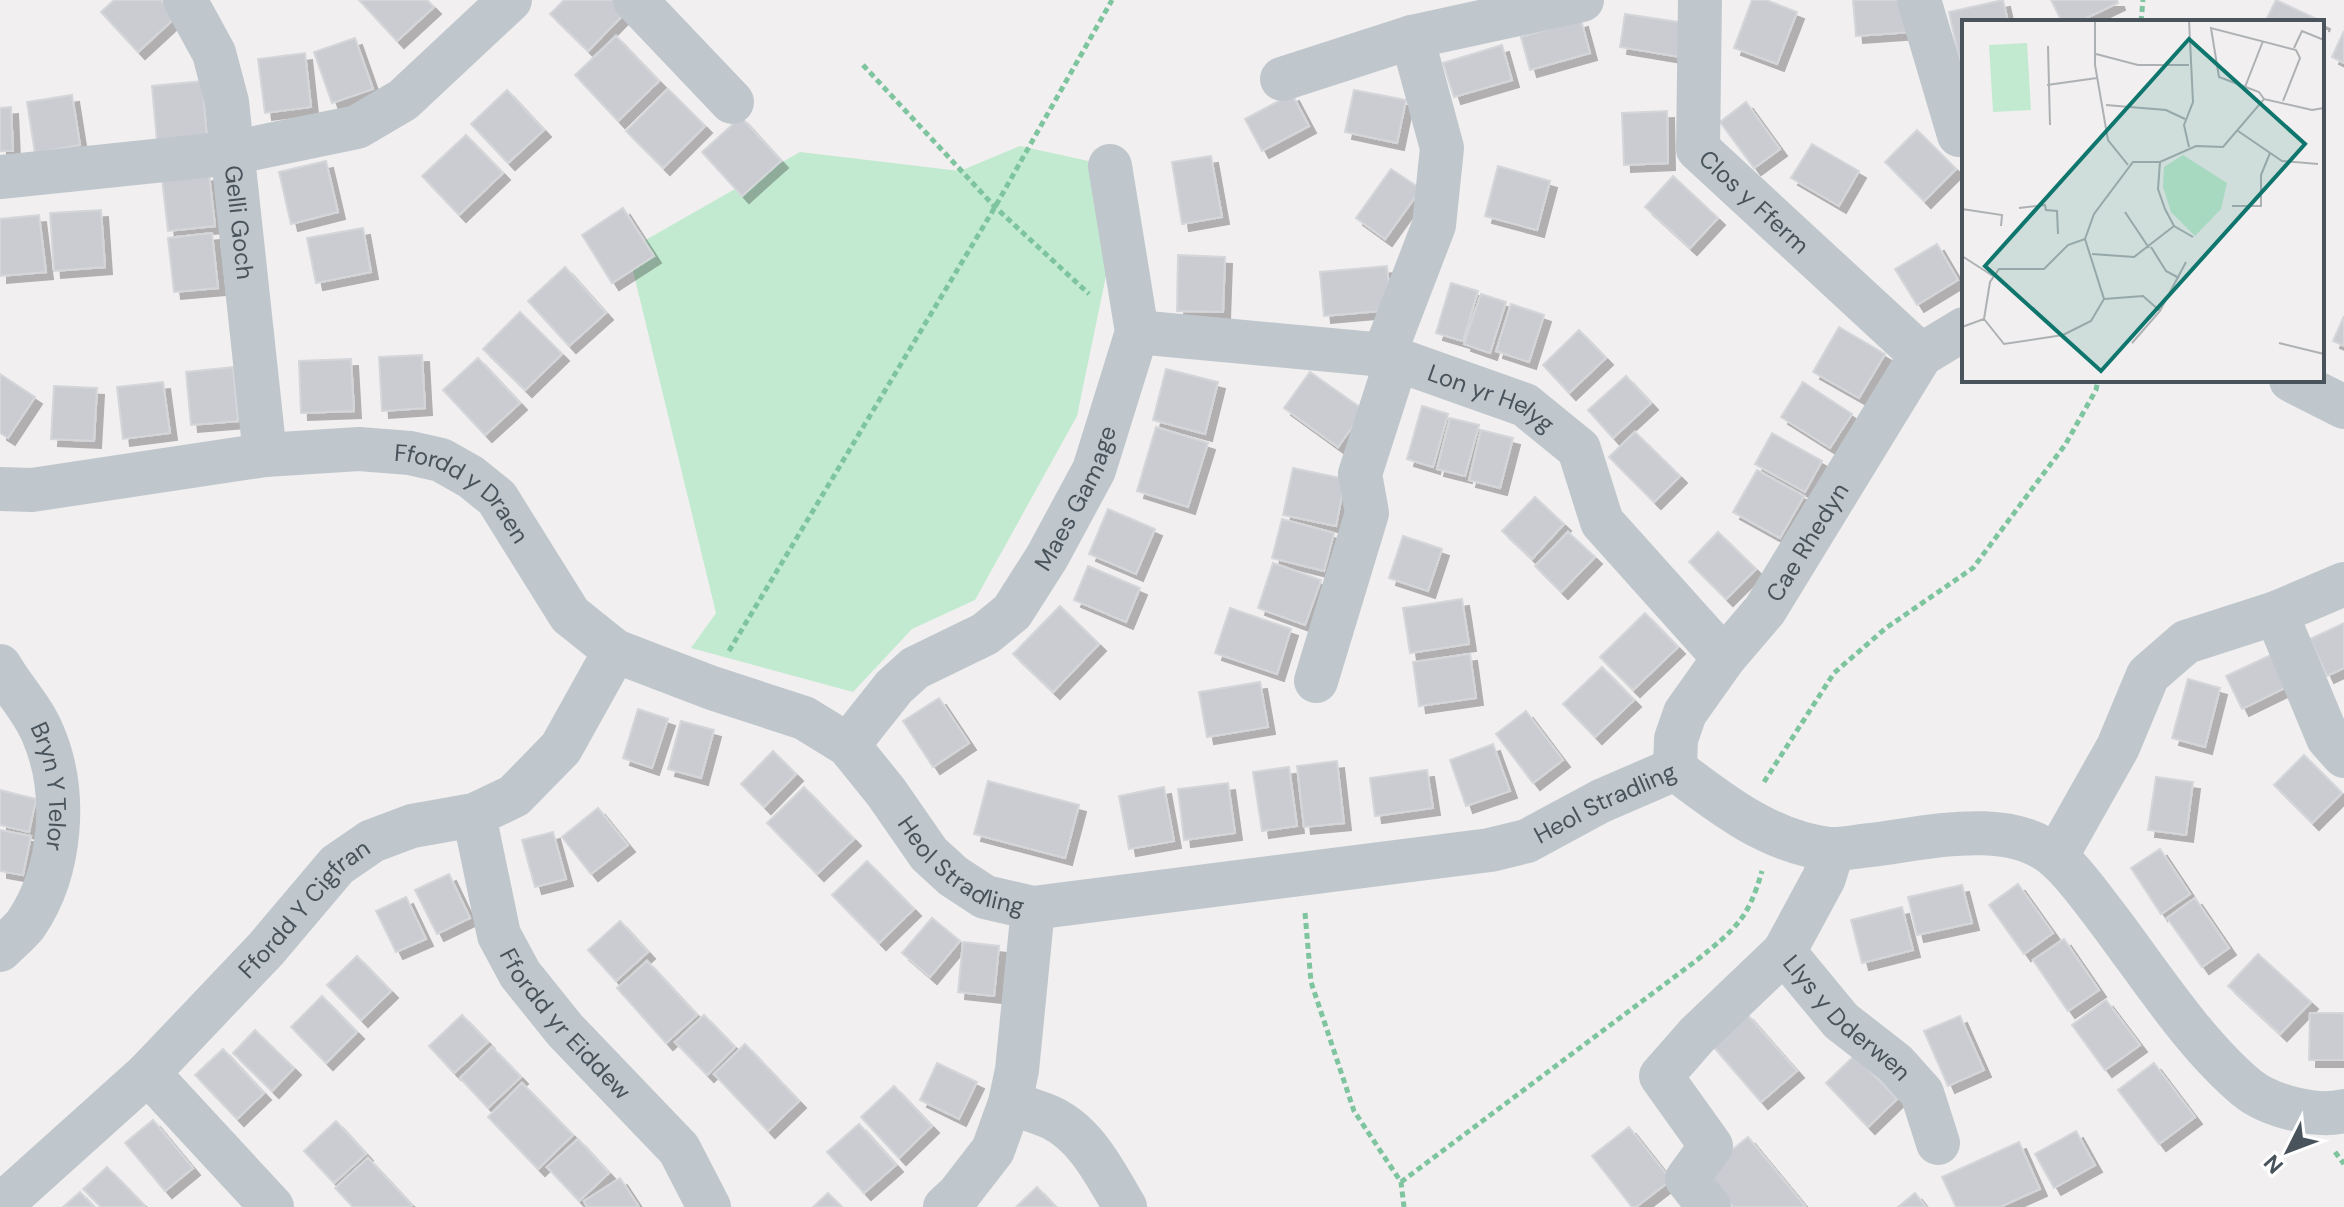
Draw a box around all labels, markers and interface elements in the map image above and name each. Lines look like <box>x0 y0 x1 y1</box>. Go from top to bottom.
inset map <box>1962 20 2324 382</box>
street label: Clos y Fferm <box>1693 143 1816 260</box>
street label: Gelli Goch <box>218 164 261 281</box>
street label: Lon yr Helyg <box>1424 356 1562 439</box>
street label: Maes Gamage <box>1027 422 1122 576</box>
street label: Ffordd y Draen <box>393 436 537 549</box>
street label: Cae Rhedyn <box>1758 476 1855 607</box>
street label: Bryn Y Telor <box>24 717 74 853</box>
street label: Heol Stradling <box>1528 755 1681 850</box>
street label: Heol Stradling <box>891 809 1028 921</box>
street label: Ffordd Y Cigfran <box>231 832 375 985</box>
street label: Ffordd yr Eiddew <box>493 942 638 1106</box>
street label: Llys y Dderwen <box>1777 948 1918 1087</box>
north arrow <box>2248 1111 2328 1191</box>
text: N <box>2257 1148 2290 1180</box>

